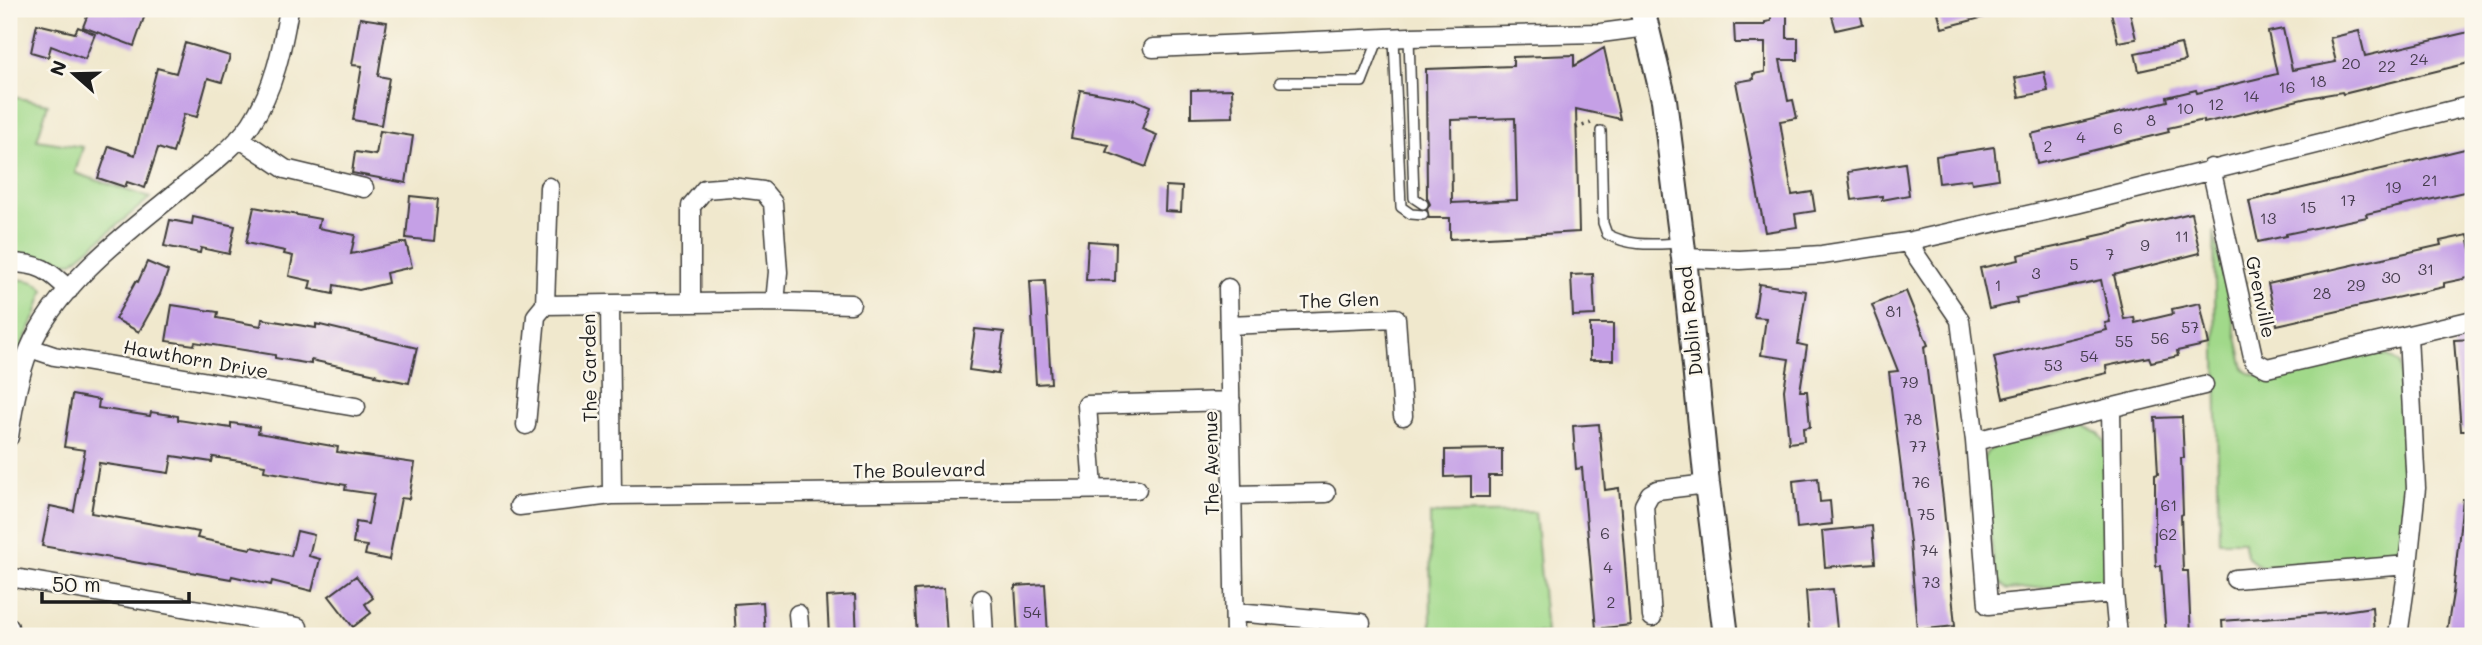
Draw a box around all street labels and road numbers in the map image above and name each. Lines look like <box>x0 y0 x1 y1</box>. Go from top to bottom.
street label: Grenville <box>2241 254 2282 340</box>
street label: Dublin Road <box>1671 265 1708 377</box>
street label: The Glen <box>1298 286 1380 313</box>
street label: The Garden <box>575 313 602 423</box>
street label: Hawthorn Drive <box>122 333 271 384</box>
street label: The Avenue <box>1197 410 1224 516</box>
street label: The Boulevard <box>852 456 986 483</box>

